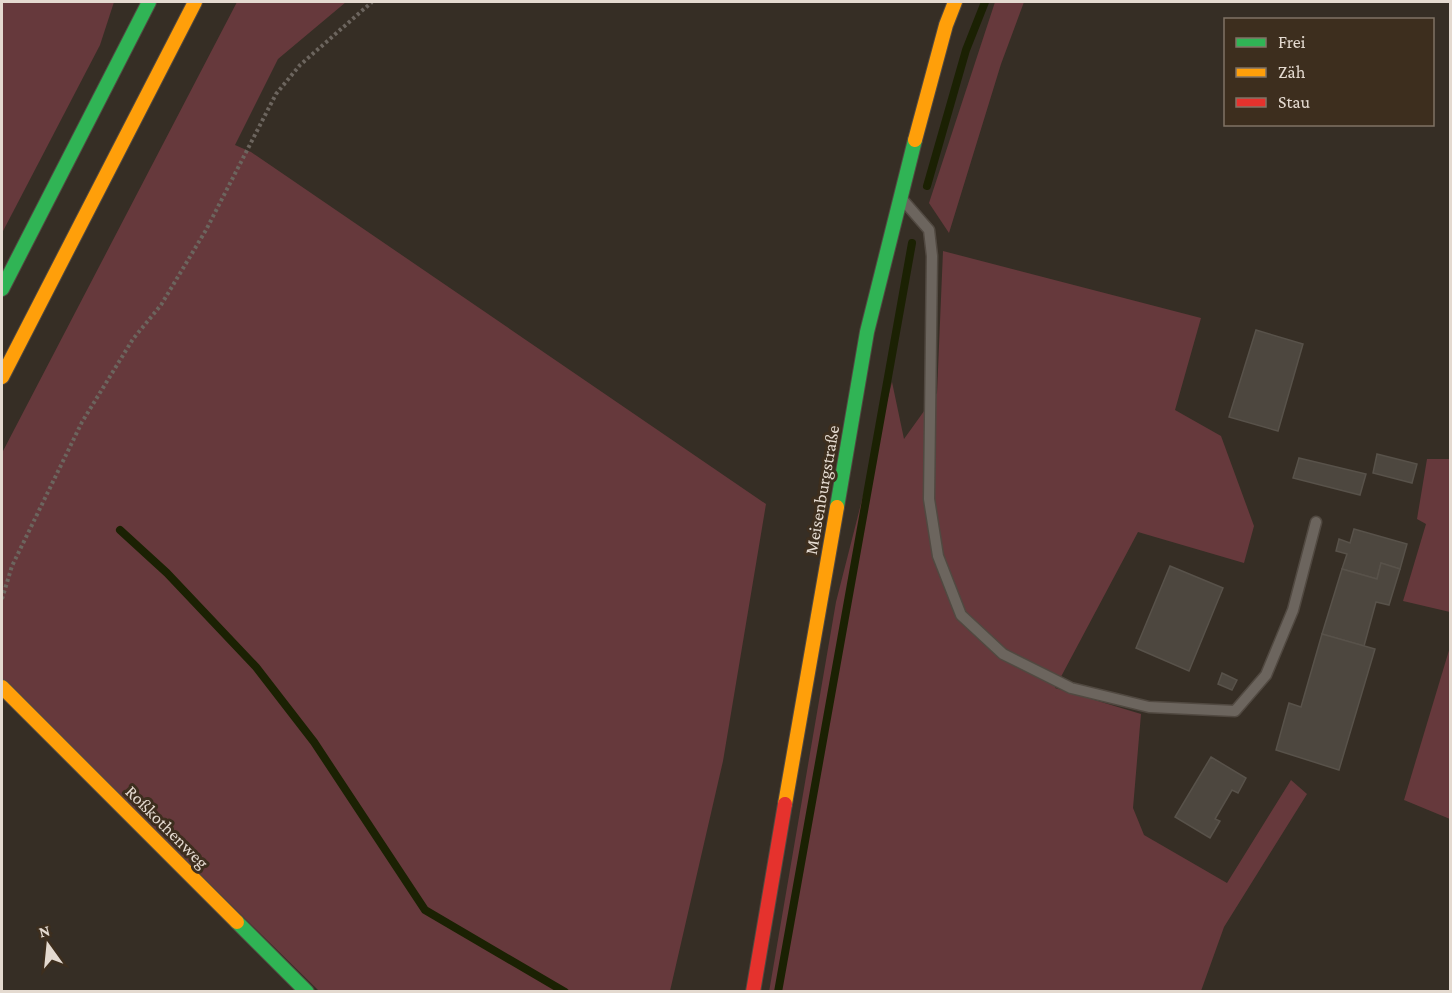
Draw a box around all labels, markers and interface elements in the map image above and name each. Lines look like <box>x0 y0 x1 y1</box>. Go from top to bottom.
legend <box>1224 18 1434 126</box>
text: Frei <box>1278 32 1306 52</box>
text: Zäh <box>1278 62 1306 82</box>
text: Stau <box>1278 92 1311 112</box>
street label: Meisenburgstraße <box>801 424 843 556</box>
street label: Roßkothenweg <box>121 781 213 873</box>
north arrow <box>18 915 78 975</box>
text: N <box>37 921 52 941</box>

